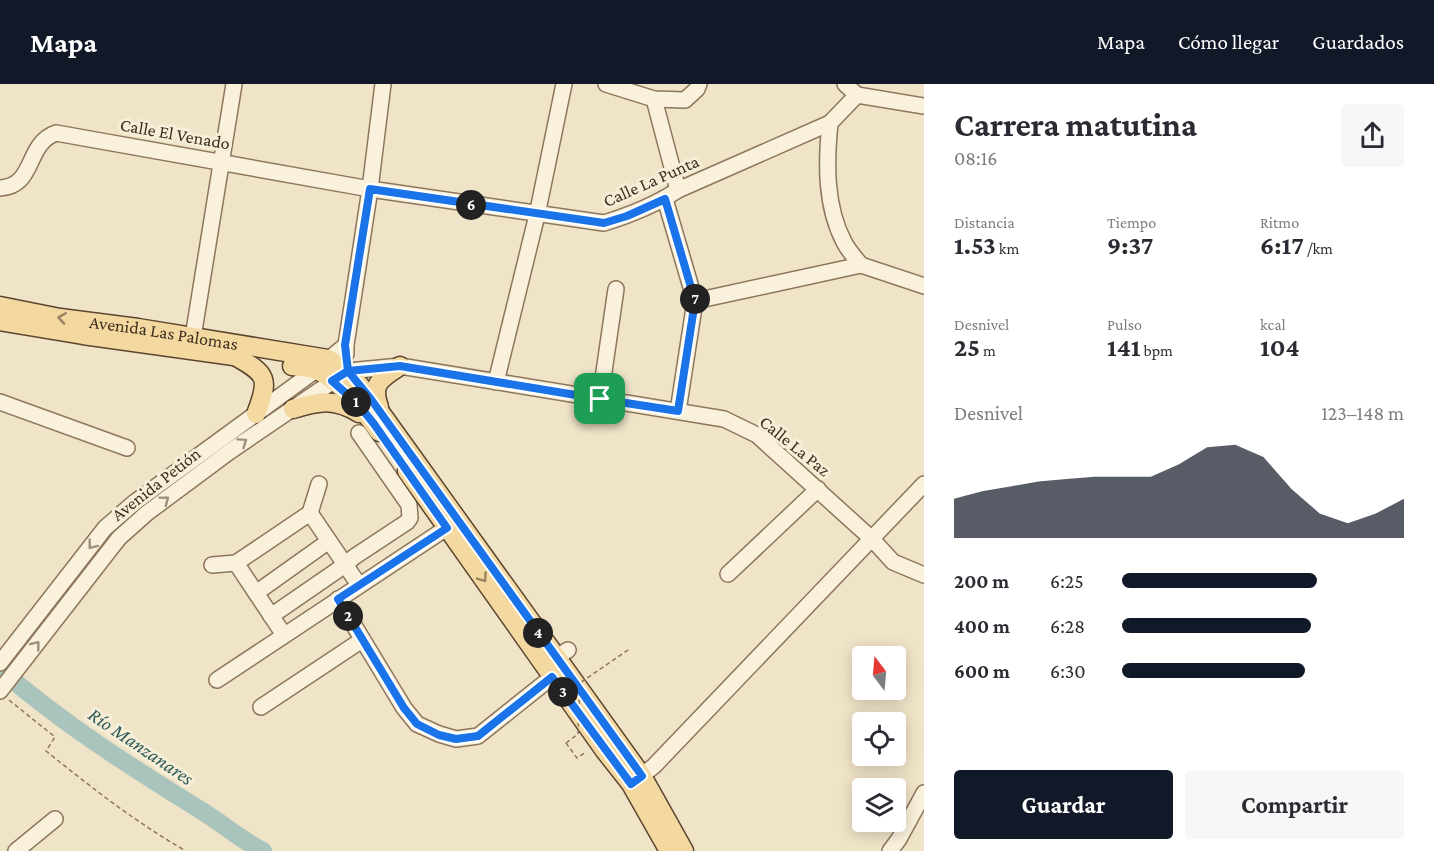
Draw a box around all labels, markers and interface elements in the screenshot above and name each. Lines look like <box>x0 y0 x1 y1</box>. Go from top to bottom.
text: Mapa <box>30 27 97 58</box>
text: Mapa <box>1097 30 1145 54</box>
text: Cómo llegar <box>1178 30 1279 54</box>
text: Guardados <box>1312 30 1404 54</box>
button: share <box>1341 104 1404 167</box>
text: Carrera matutina <box>954 106 1197 143</box>
street label: Calle El Venado <box>118 114 232 154</box>
text: 08:16 <box>954 147 997 169</box>
street label: Calle La Punta <box>600 151 702 211</box>
pin: 6 <box>456 190 486 220</box>
text: 6 <box>467 196 475 213</box>
text: Distancia <box>954 214 1015 231</box>
text: Tiempo <box>1107 214 1156 231</box>
text: Ritmo <box>1260 214 1299 231</box>
text: 1.53 <box>954 231 996 260</box>
text: 9:37 <box>1107 231 1153 260</box>
text: 6:17 <box>1260 231 1304 260</box>
text: km <box>996 240 1019 257</box>
text: /km <box>1304 240 1333 257</box>
pin: 7 <box>680 284 710 314</box>
text: 7 <box>691 290 699 307</box>
street label: Avenida Las Palomas <box>88 312 239 354</box>
one-way arrow <box>58 313 67 325</box>
text: Desnivel <box>954 316 1009 333</box>
text: Pulso <box>1107 316 1142 333</box>
text: kcal <box>1260 316 1286 333</box>
text: 25 <box>954 333 980 362</box>
text: 141 <box>1107 333 1140 362</box>
text: 104 <box>1260 333 1300 362</box>
text: m <box>980 342 996 359</box>
text: bpm <box>1140 342 1173 359</box>
pin <box>574 373 625 424</box>
icon: arrive <box>583 382 616 415</box>
pin: 1 <box>341 387 371 417</box>
text: 1 <box>353 393 359 410</box>
text: Desnivel <box>954 402 1023 424</box>
text: 123–148 m <box>1321 402 1404 424</box>
street label: Calle La Paz <box>756 411 835 481</box>
one-way arrow <box>236 438 247 449</box>
street label: Avenida Petión <box>108 443 205 525</box>
one-way arrow <box>158 496 169 507</box>
one-way arrow <box>89 538 100 549</box>
text: 200 m <box>954 570 1009 592</box>
text: 6:25 <box>1050 570 1084 592</box>
one-way arrow <box>475 571 486 582</box>
pin: 2 <box>333 601 363 631</box>
text: 2 <box>344 607 352 624</box>
text: 400 m <box>954 615 1010 637</box>
text: 6:28 <box>1050 615 1085 637</box>
pin: 4 <box>523 618 553 648</box>
text: 4 <box>534 624 542 641</box>
one-way arrow <box>28 640 39 651</box>
north arrow <box>852 646 906 700</box>
map controls <box>852 646 906 832</box>
text: 600 m <box>954 660 1010 682</box>
text: 6:30 <box>1050 660 1086 682</box>
pin: 3 <box>548 677 578 707</box>
text: 3 <box>559 683 567 700</box>
water label: Río Manzanares <box>84 703 198 790</box>
button: locate <box>852 712 906 766</box>
button: Guardar <box>954 770 1173 839</box>
button: Compartir <box>1185 770 1404 839</box>
button: layers <box>852 778 906 832</box>

